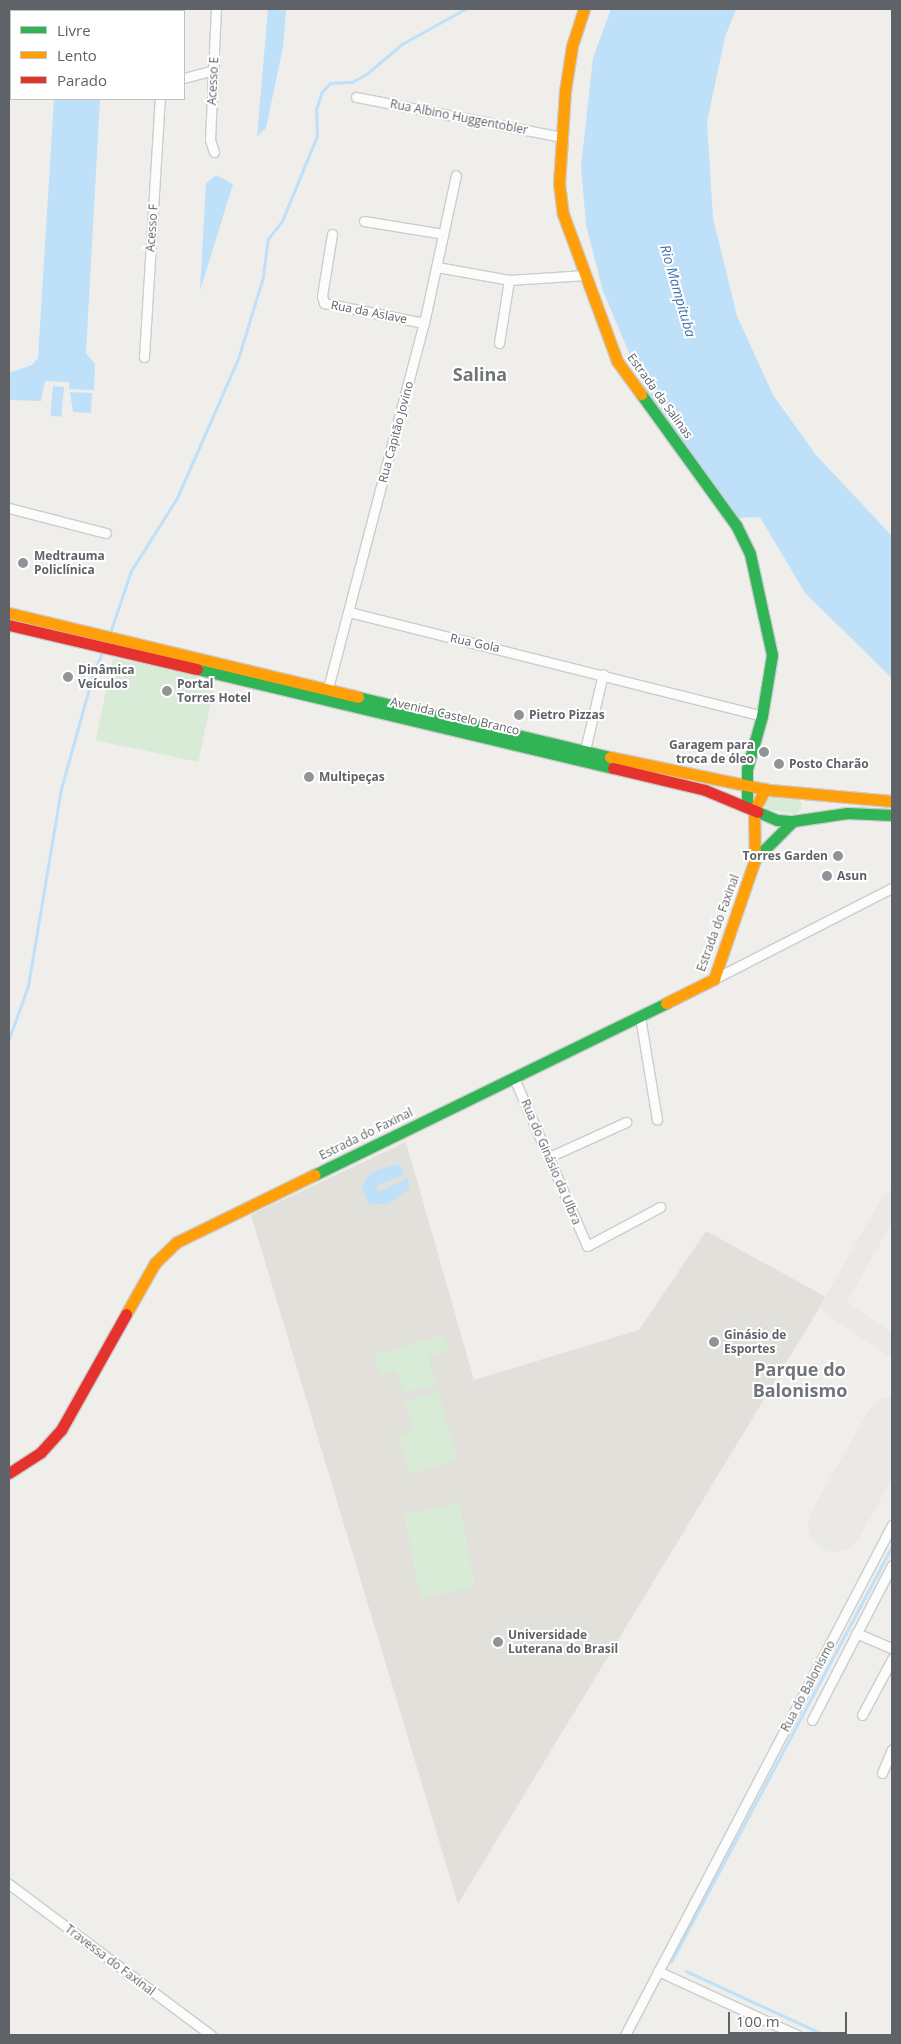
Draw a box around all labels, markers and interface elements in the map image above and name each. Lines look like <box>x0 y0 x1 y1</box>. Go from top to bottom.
legend <box>10 10 185 100</box>
text: Livre <box>57 20 91 40</box>
text: Lento <box>57 45 97 65</box>
street label: Acesso E <box>205 56 221 106</box>
text: Parado <box>57 70 107 90</box>
street label: Rua Albino Huggentobler <box>389 97 529 137</box>
street label: Acesso F <box>143 204 161 252</box>
water label: Rio Mampituba <box>657 243 699 339</box>
street label: Rua da Aslave <box>330 298 408 326</box>
street label: Estrada da Salinas <box>624 351 696 441</box>
district label: Salina <box>453 363 507 385</box>
street label: Rua Capitão Jovino <box>376 380 416 484</box>
place label: Medtrauma Policlínica <box>34 549 105 577</box>
marker: Medtrauma Policlínica <box>16 556 30 570</box>
street label: Rua Gola <box>449 631 501 655</box>
place label: Dinâmica Veículos <box>78 663 135 691</box>
marker: Dinâmica Veículos <box>62 671 74 683</box>
place label: Portal Torres Hotel <box>177 677 251 705</box>
marker: Portal Torres Hotel <box>161 685 173 697</box>
street label: Avenida Castelo Branco <box>389 694 521 738</box>
place label: Pietro Pizzas <box>529 708 605 722</box>
marker: Pietro Pizzas <box>513 709 525 721</box>
place label: Garagem para troca de óleo <box>669 738 754 766</box>
marker: Garagem para troca de óleo <box>758 746 770 758</box>
place label: Posto Charão <box>789 757 869 771</box>
marker: Posto Charão <box>773 758 785 770</box>
place label: Multipeças <box>319 770 385 784</box>
marker: Multipeças <box>303 771 315 783</box>
place label: Torres Garden <box>743 849 828 863</box>
marker: Torres Garden <box>832 850 844 862</box>
place label: Asun <box>837 869 867 883</box>
marker: Asun <box>821 870 833 882</box>
street label: Estrada do Faxinal <box>694 872 742 974</box>
street label: Rua do Ginásio da Ulbra <box>518 1097 584 1227</box>
street label: Estrada do Faxinal <box>317 1105 415 1163</box>
place label: Ginásio de Esportes <box>724 1328 786 1356</box>
marker: Ginásio de Esportes <box>708 1336 720 1348</box>
district label: Parque do Balonismo <box>753 1359 847 1402</box>
place label: Universidade Luterana do Brasil <box>508 1628 618 1656</box>
marker: Universidade Luterana do Brasil <box>492 1636 504 1648</box>
street label: Rua do Balonismo <box>778 1638 838 1734</box>
street label: Travessa do Faxinal <box>62 1921 158 1999</box>
scale bar <box>731 2002 850 2034</box>
text: 100 m <box>736 2011 780 2031</box>

